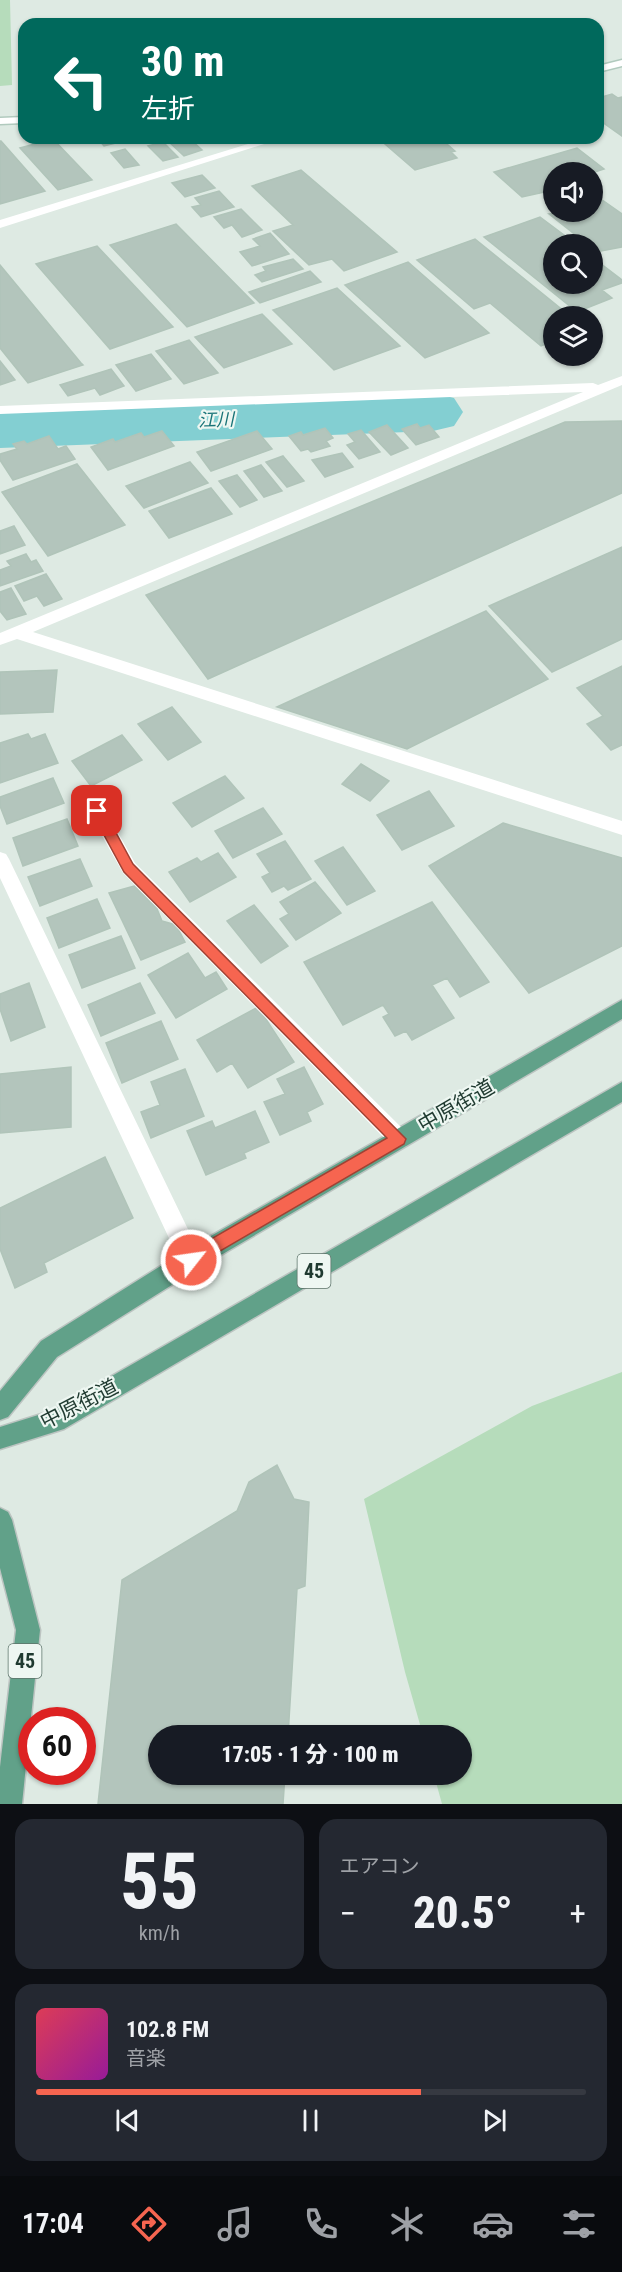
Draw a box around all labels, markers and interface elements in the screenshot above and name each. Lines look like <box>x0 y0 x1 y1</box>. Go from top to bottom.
text: 30 m <box>141 37 224 86</box>
icon: left <box>42 42 120 120</box>
text: 左折 <box>141 93 195 125</box>
map controls <box>543 162 603 366</box>
button: sound <box>543 162 603 222</box>
button: search <box>543 234 603 294</box>
button: layers <box>543 306 603 366</box>
water label: 江川 <box>198 408 236 431</box>
pin <box>71 785 122 836</box>
icon: arrive <box>80 794 113 827</box>
street label: 中原街道 <box>414 1075 498 1137</box>
position arrow <box>159 1228 223 1292</box>
road number: 45 <box>298 1254 330 1288</box>
street label: 中原街道 <box>36 1374 122 1434</box>
road number: 45 <box>9 1644 42 1678</box>
speed limit sign: 60 <box>18 1707 96 1785</box>
text: 17:05 · 1 分 · 100 m <box>221 1742 399 1767</box>
text: 55 <box>120 1836 199 1927</box>
text: エアコン <box>340 1854 420 1878</box>
text: 20.5° <box>413 1886 513 1939</box>
text: − <box>340 1894 356 1933</box>
text: + <box>570 1894 586 1933</box>
text: km/h <box>139 1921 180 1945</box>
text: 102.8 FM <box>126 2017 209 2042</box>
text: 音楽 <box>126 2046 166 2070</box>
icon: previous <box>111 2104 144 2137</box>
icon: pause <box>294 2104 327 2137</box>
icon: next <box>478 2104 511 2137</box>
icon: directions <box>128 2203 170 2245</box>
icon: music <box>214 2203 256 2245</box>
icon: phone <box>300 2203 342 2245</box>
icon: climate <box>386 2203 428 2245</box>
icon: car <box>472 2203 514 2245</box>
icon: filters <box>558 2203 600 2245</box>
text: 17:04 <box>22 2208 84 2240</box>

